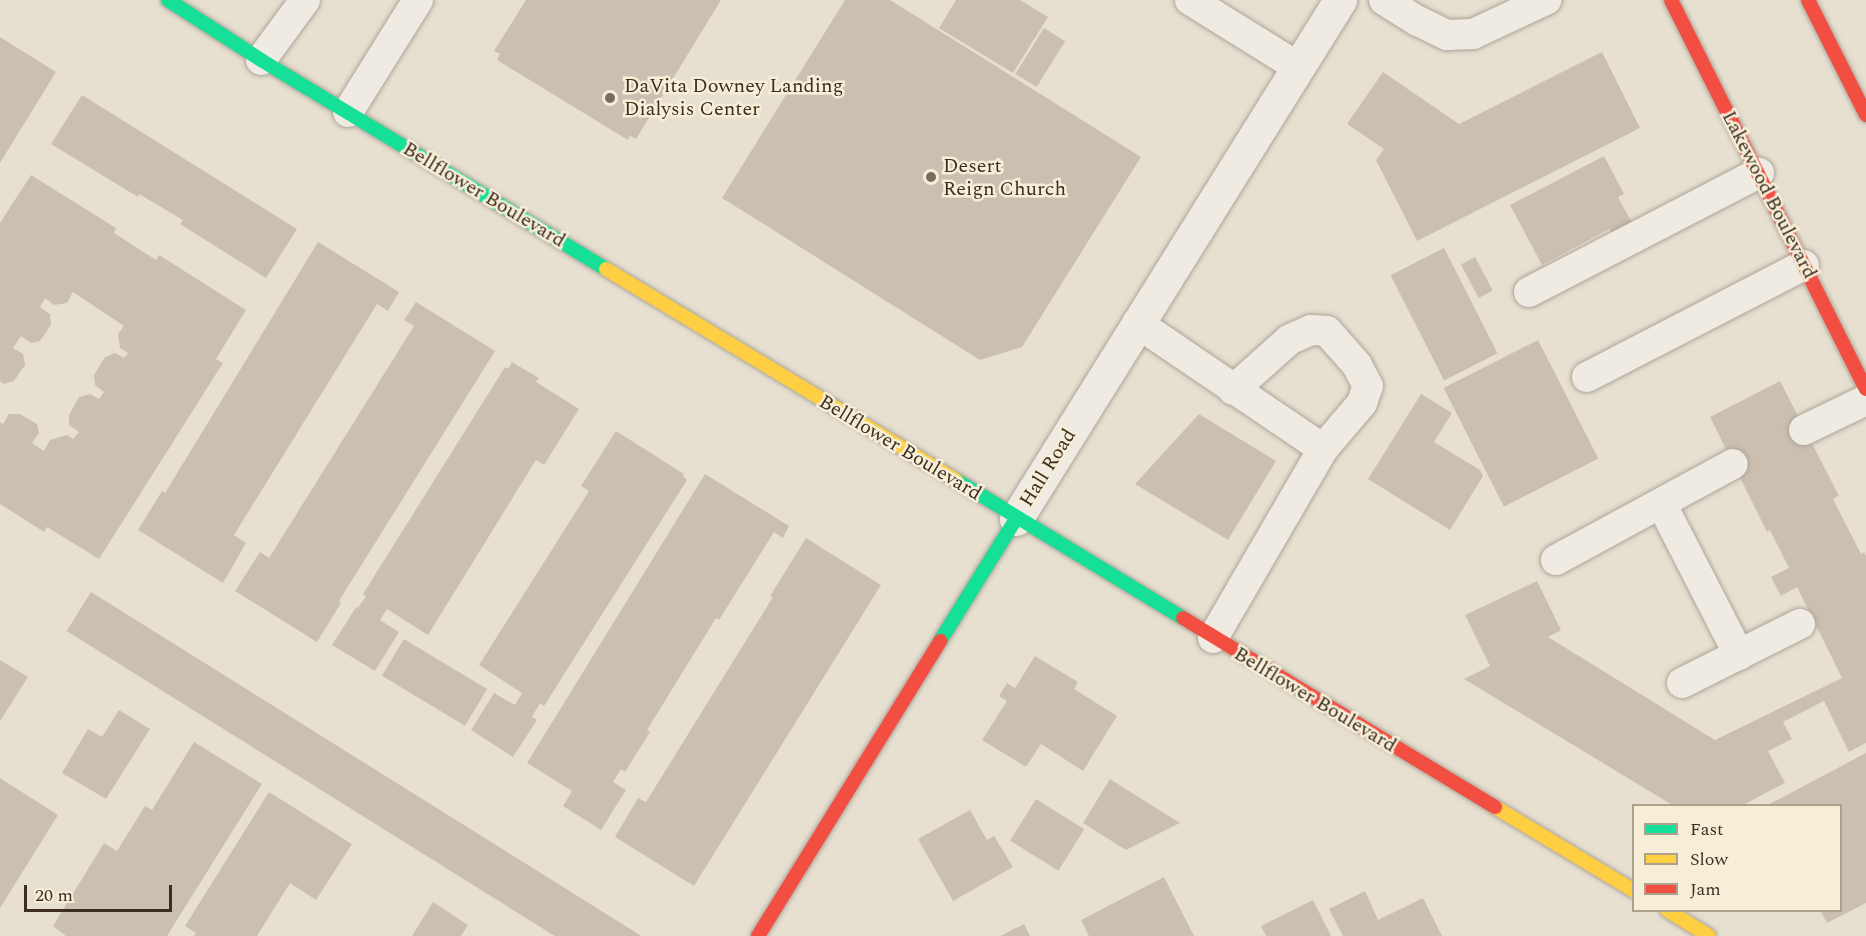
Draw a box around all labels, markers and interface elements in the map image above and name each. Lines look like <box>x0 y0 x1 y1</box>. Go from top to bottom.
place label: DaVita Downey Landing Dialysis Center <box>624 74 843 121</box>
marker: DaVita Downey Landing Dialysis Center <box>601 89 619 107</box>
street label: Lakewood Boulevard <box>1716 107 1822 283</box>
street label: Bellflower Boulevard <box>398 137 570 253</box>
place label: Desert Reign Church <box>943 154 1066 201</box>
marker: Desert Reign Church <box>924 170 938 184</box>
street label: Bellflower Boulevard <box>814 390 986 506</box>
street label: Hall Road <box>1015 424 1081 512</box>
street label: Bellflower Boulevard <box>1229 642 1401 758</box>
legend <box>1632 804 1842 912</box>
text: Fast <box>1690 816 1723 843</box>
text: Slow <box>1690 846 1728 873</box>
scale bar <box>27 873 176 911</box>
text: Jam <box>1690 876 1721 903</box>
text: 20 m <box>35 882 73 909</box>

